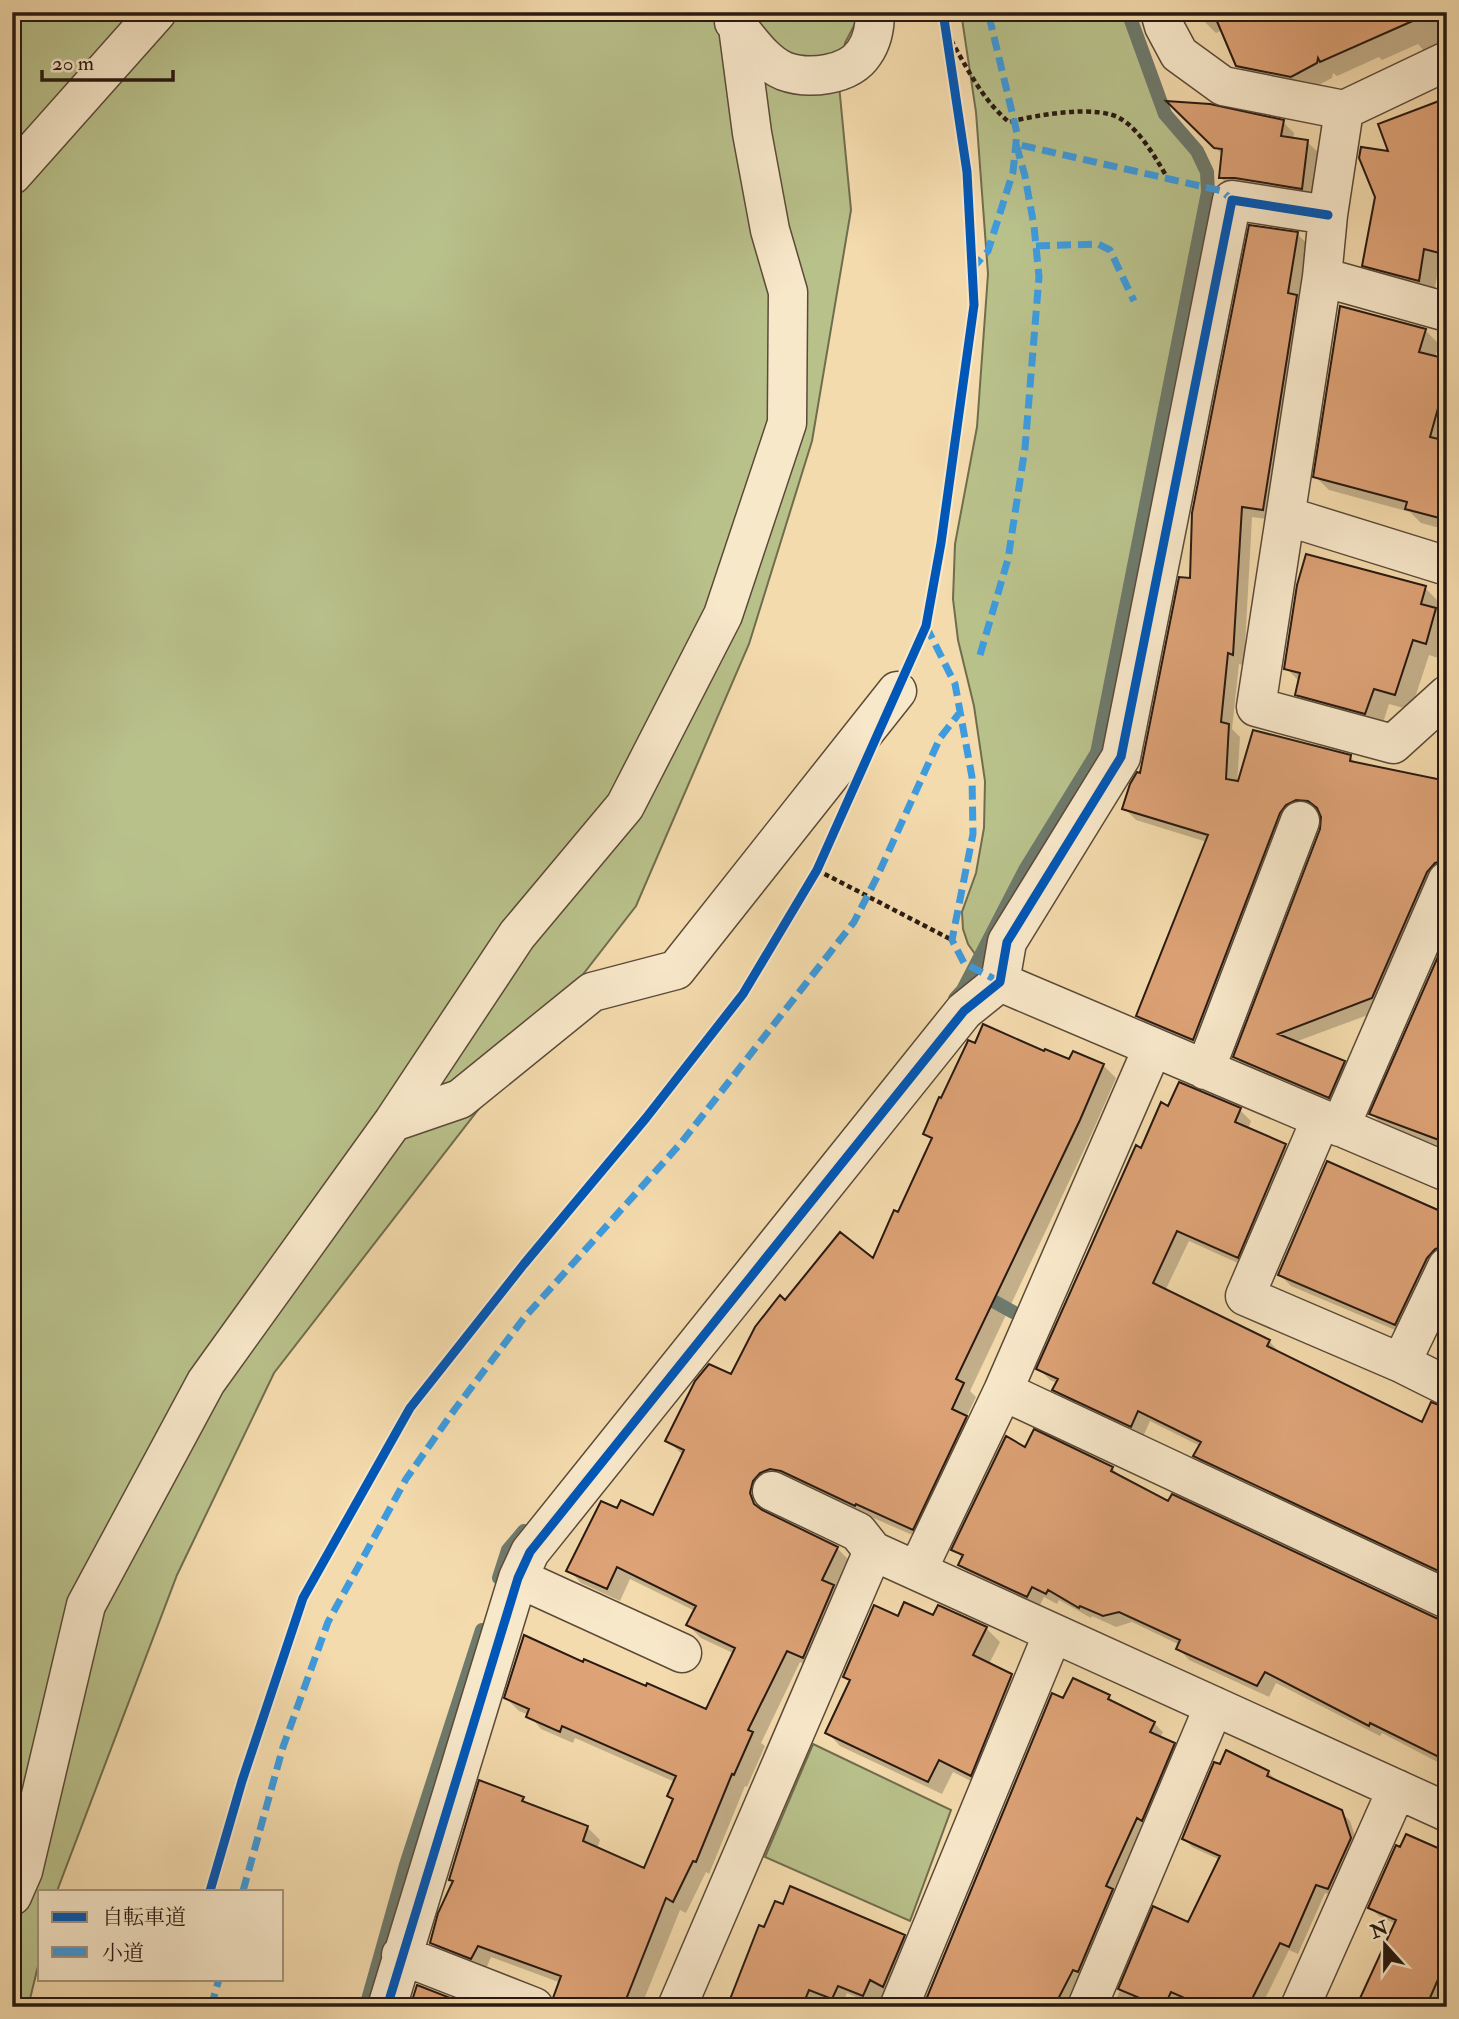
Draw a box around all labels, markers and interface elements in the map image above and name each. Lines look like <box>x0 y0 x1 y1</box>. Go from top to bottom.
scale bar <box>42 38 173 82</box>
text: 20 m <box>52 50 94 77</box>
legend <box>38 1890 284 1980</box>
text: 自転車道 <box>102 1904 186 1931</box>
north arrow <box>1350 1910 1420 1980</box>
text: N <box>1366 1915 1392 1945</box>
text: 小道 <box>102 1940 144 1967</box>

